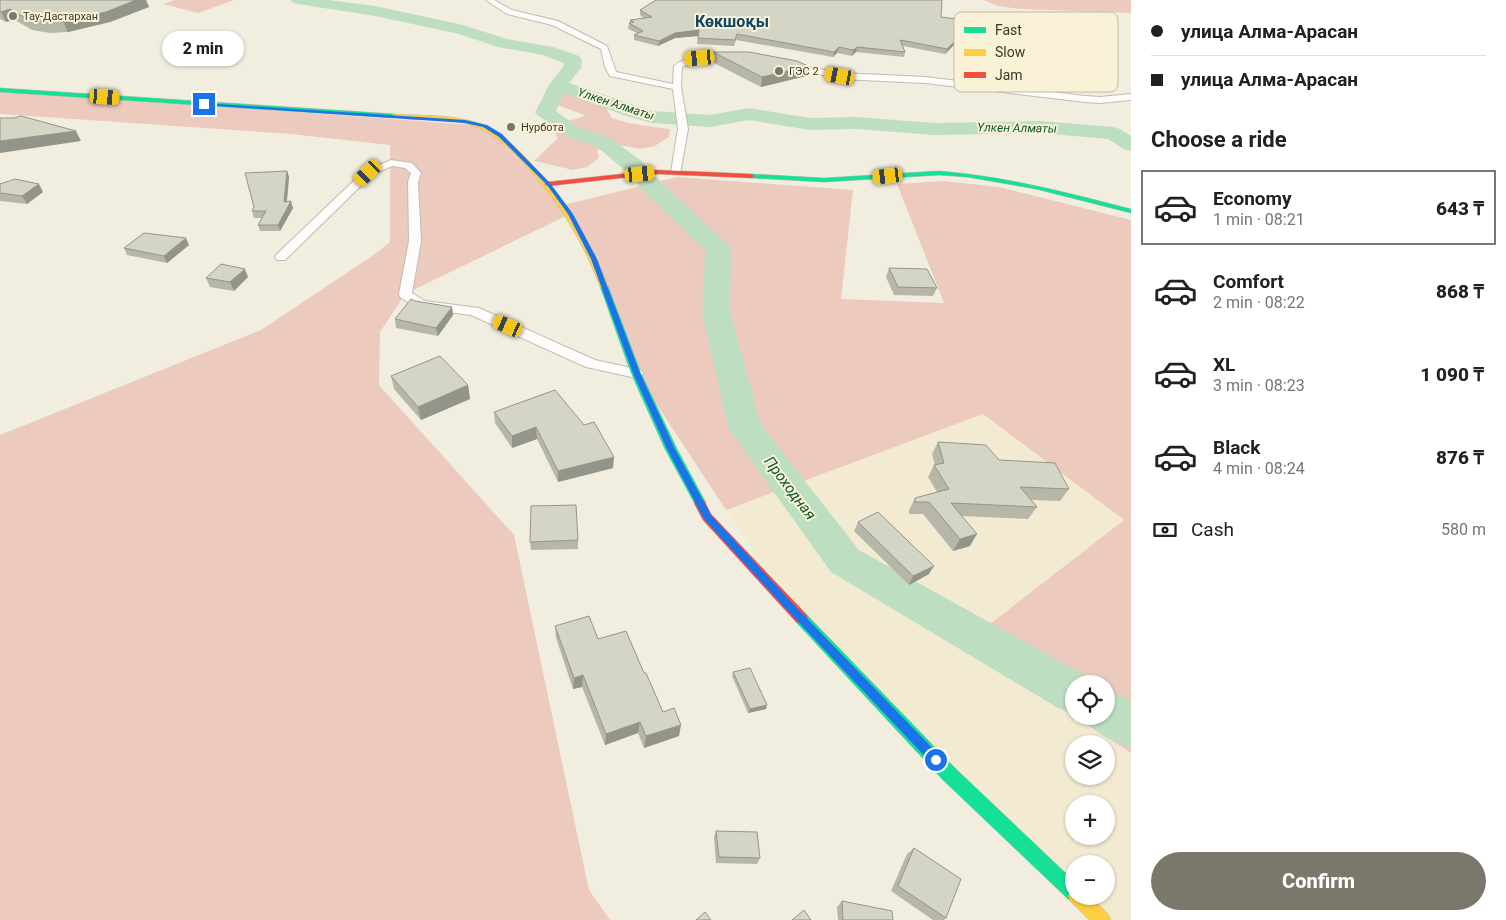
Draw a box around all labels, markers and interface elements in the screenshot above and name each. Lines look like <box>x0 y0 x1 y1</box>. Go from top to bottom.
marker: Тау-Дастархан <box>7 10 19 22</box>
place label: Тау-Дастархан <box>23 10 98 23</box>
district label: Көкшоқы <box>695 12 769 31</box>
legend <box>954 12 1118 92</box>
text: улица Алма-Арасан <box>1181 20 1358 43</box>
text: Fast <box>995 22 1022 38</box>
callout: 2 min <box>163 32 245 66</box>
text: 2 min <box>183 39 223 58</box>
text: Slow <box>995 44 1026 60</box>
car <box>684 49 715 67</box>
marker: ГЭС 2 <box>773 65 785 77</box>
place label: ГЭС 2 <box>789 65 819 78</box>
car <box>823 66 856 86</box>
text: Jam <box>995 67 1023 83</box>
text: улица Алма-Арасан <box>1181 68 1358 91</box>
water label: Үлкен Алматы <box>576 85 656 123</box>
car <box>89 88 120 106</box>
route end <box>193 93 215 115</box>
water label: Үлкен Алматы <box>977 120 1057 136</box>
marker: Нурбота <box>505 121 517 133</box>
place label: Нурбота <box>521 121 564 134</box>
text: Choose a ride <box>1151 127 1287 152</box>
car <box>351 157 384 189</box>
car <box>624 165 655 183</box>
car <box>872 167 903 185</box>
icon: car <box>1153 185 1198 230</box>
text: Economy <box>1213 187 1292 210</box>
text: 643 ₸ <box>1436 197 1484 220</box>
text: 1 min · 08:21 <box>1213 210 1305 229</box>
icon: car <box>1153 268 1198 313</box>
text: Comfort <box>1213 270 1284 293</box>
text: 868 ₸ <box>1436 280 1484 303</box>
text: 2 min · 08:22 <box>1213 293 1305 312</box>
car <box>491 313 524 339</box>
icon: car <box>1153 351 1198 396</box>
text: XL <box>1213 353 1235 376</box>
text: 1 090 ₸ <box>1420 363 1484 386</box>
text: 3 min · 08:23 <box>1213 376 1305 395</box>
icon: car <box>1153 434 1198 479</box>
text: Black <box>1213 436 1260 459</box>
text: 876 ₸ <box>1436 446 1484 469</box>
water label: Проходная <box>760 453 820 523</box>
text: 4 min · 08:24 <box>1213 459 1305 478</box>
icon: cash <box>1151 516 1179 544</box>
text: Cash <box>1191 518 1234 541</box>
text: 580 m <box>1441 520 1486 539</box>
map controls <box>1065 675 1115 905</box>
button: locate <box>1065 675 1115 725</box>
button: layers <box>1065 735 1115 785</box>
route start <box>925 749 947 771</box>
button: + <box>1065 795 1115 845</box>
button: Confirm <box>1151 852 1486 910</box>
button: − <box>1065 855 1115 905</box>

